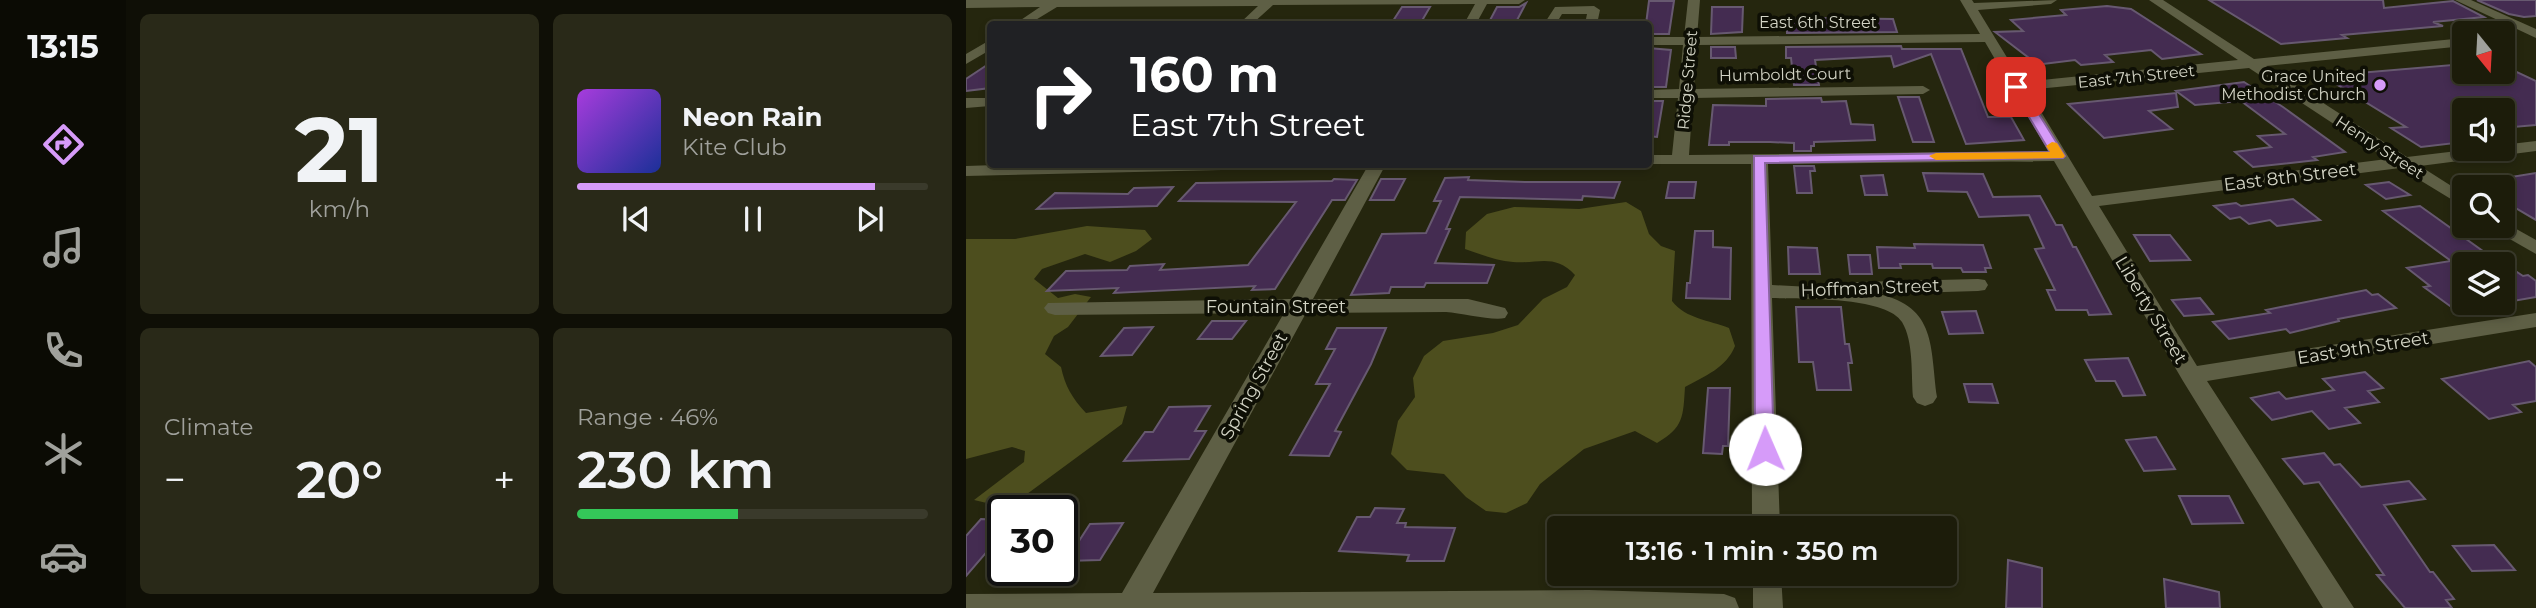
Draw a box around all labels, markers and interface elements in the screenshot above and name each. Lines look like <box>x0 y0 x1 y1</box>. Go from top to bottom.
street label: East 6th Street <box>1759 13 1878 32</box>
north arrow <box>2452 21 2515 84</box>
map controls <box>2452 21 2515 315</box>
text: 13:15 <box>27 27 99 66</box>
street label: Ridge Street <box>1674 29 1701 131</box>
text: 160 m <box>1130 45 1279 104</box>
icon: right <box>1015 49 1106 140</box>
pin <box>1986 57 2046 117</box>
street label: East 7th Street <box>2077 61 2196 92</box>
street label: Humboldt Court <box>1719 64 1852 85</box>
place label: Grace United Methodist Church <box>2221 67 2366 104</box>
icon: arrive <box>1997 68 2035 106</box>
marker: Grace United Methodist Church <box>2372 77 2388 93</box>
text: 21 <box>295 94 384 205</box>
button: sound <box>2452 98 2515 161</box>
text: Neon Rain <box>682 101 823 133</box>
text: East 7th Street <box>1130 105 1365 144</box>
street label: Henry Street <box>2332 112 2428 183</box>
icon: directions <box>39 120 88 169</box>
text: Kite Club <box>682 133 787 161</box>
street label: East 8th Street <box>2222 158 2358 196</box>
button: search <box>2452 175 2515 238</box>
text: km/h <box>309 195 370 223</box>
icon: previous <box>617 200 655 238</box>
icon: pause <box>734 200 772 238</box>
icon: next <box>851 200 889 238</box>
icon: music <box>39 223 88 272</box>
street label: Liberty Street <box>2110 252 2192 368</box>
button: layers <box>2452 252 2515 315</box>
street label: Hoffman Street <box>1800 275 1940 301</box>
street label: Fountain Street <box>1206 296 1346 318</box>
icon: phone <box>39 326 88 375</box>
street label: East 9th Street <box>2296 327 2430 369</box>
street label: Spring Street <box>1216 329 1292 443</box>
text: Range · 46% <box>577 403 718 431</box>
position arrow <box>1728 412 1802 486</box>
text: Climate <box>164 413 253 441</box>
icon: climate <box>39 429 88 478</box>
text: 230 km <box>577 438 774 501</box>
text: 20° <box>296 448 383 511</box>
text: − <box>164 456 186 503</box>
text: + <box>493 456 515 503</box>
speed limit sign: 30 <box>987 495 1078 586</box>
icon: car <box>39 532 88 581</box>
text: 13:16 · 1 min · 350 m <box>1626 535 1878 567</box>

